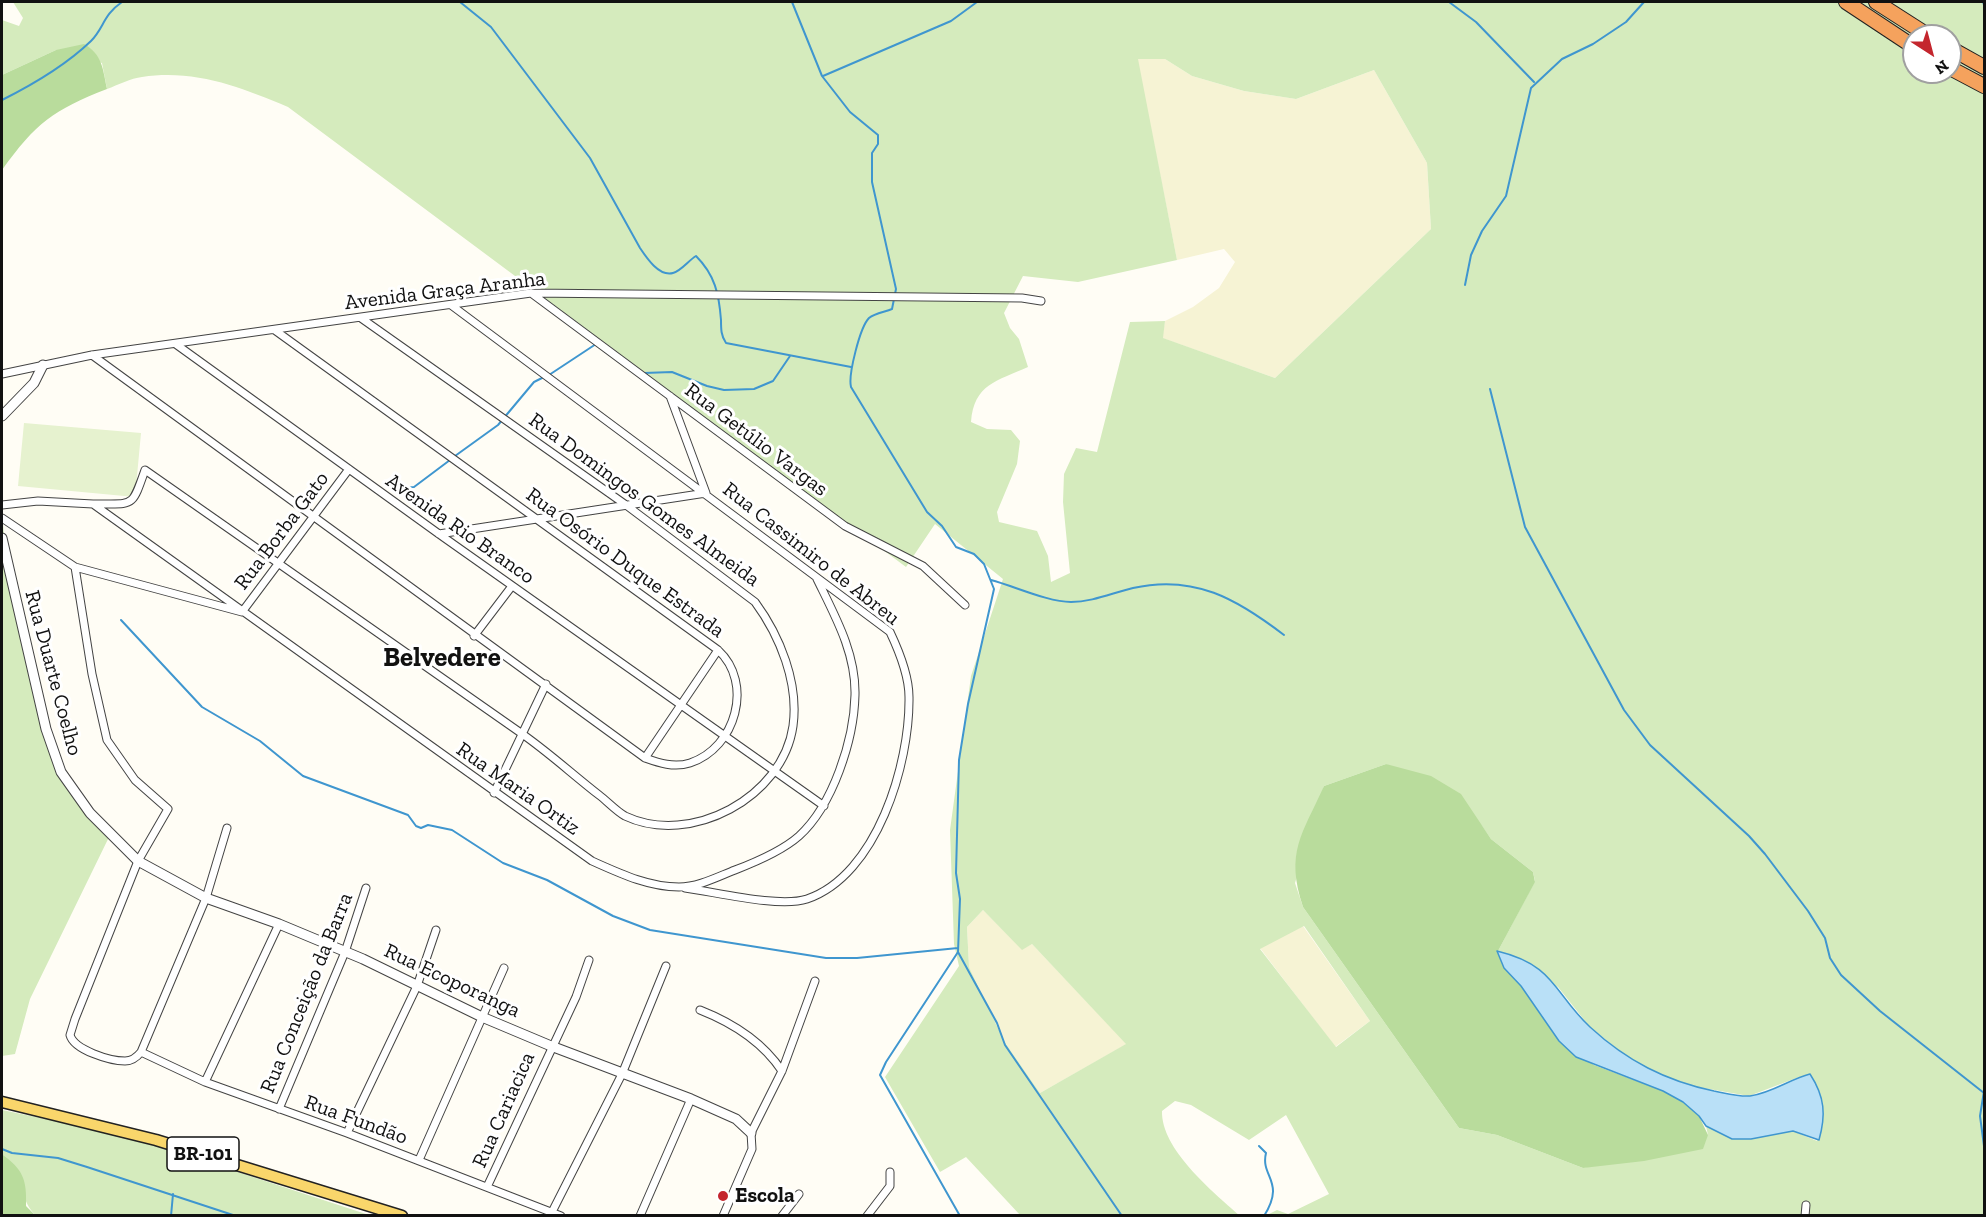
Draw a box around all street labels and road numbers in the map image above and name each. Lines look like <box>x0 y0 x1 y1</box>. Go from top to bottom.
street label: Avenida Graça Aranha <box>343 266 547 316</box>
street label: Rua Getúlio Vargas <box>679 378 833 502</box>
street label: Rua Domingos Gomes Almeida <box>524 408 764 592</box>
street label: Rua Borba Gato <box>229 467 335 595</box>
street label: Avenida Rio Branco <box>381 468 539 590</box>
street label: Rua Cassimiro de Abreu <box>718 477 904 631</box>
street label: Rua Osório Duque Estrada <box>521 482 729 644</box>
street label: Rua Duarte Coelho <box>19 588 87 758</box>
street label: Rua Maria Ortiz <box>451 737 585 841</box>
street label: Rua Conceição da Barra <box>255 889 359 1097</box>
street label: Rua Ecoporanga <box>380 938 524 1024</box>
street label: Rua Cariacica <box>467 1048 541 1172</box>
street label: Rua Fundão <box>301 1090 411 1150</box>
road number: BR-101 <box>167 1137 239 1171</box>

